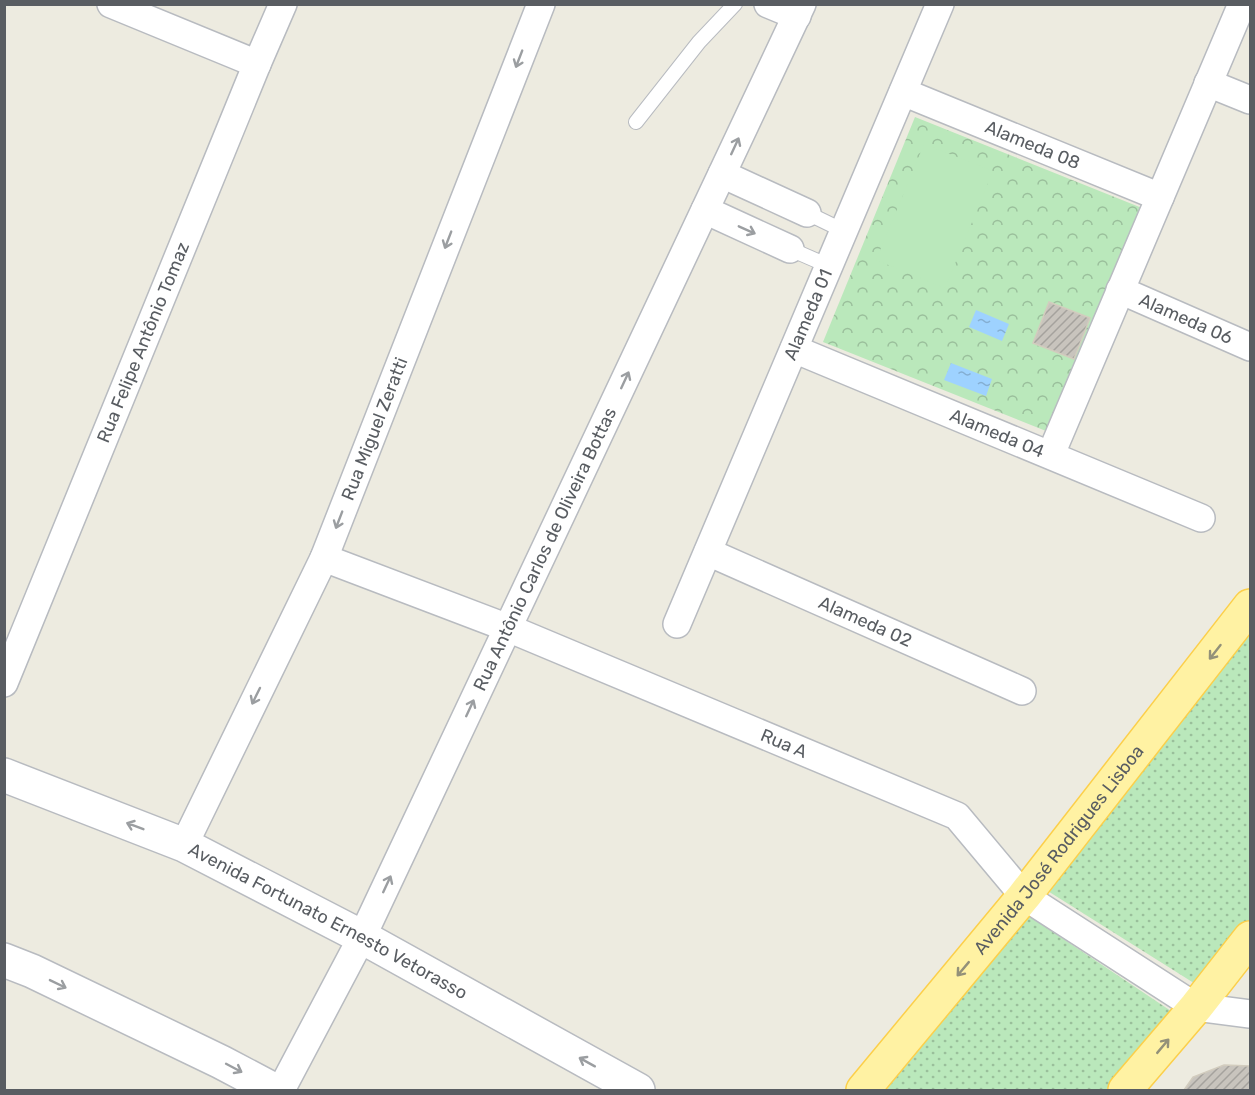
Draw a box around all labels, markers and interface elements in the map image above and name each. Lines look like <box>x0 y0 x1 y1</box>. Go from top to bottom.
one-way arrow <box>513 49 524 68</box>
street label: Alameda 08 <box>982 116 1083 174</box>
one-way arrow <box>729 138 741 156</box>
one-way arrow <box>738 224 756 236</box>
one-way arrow <box>442 231 453 249</box>
street label: Rua Felipe Antônio Tomaz <box>92 239 194 446</box>
street label: Alameda 01 <box>779 266 837 363</box>
street label: Alameda 06 <box>1136 289 1236 349</box>
street label: Rua Miguel Zeratti <box>337 354 412 504</box>
one-way arrow <box>619 371 631 389</box>
street label: Rua Antônio Carlos de Oliveira Bottas <box>469 404 621 694</box>
street label: Alameda 04 <box>947 404 1048 463</box>
one-way arrow <box>333 510 344 529</box>
street label: Alameda 02 <box>815 591 915 652</box>
one-way arrow <box>1208 644 1221 660</box>
one-way arrow <box>250 687 262 705</box>
one-way arrow <box>465 699 477 717</box>
street label: Rua A <box>757 724 811 763</box>
street label: Avenida José Rodrigues Lisboa <box>969 741 1148 959</box>
one-way arrow <box>127 820 145 831</box>
street label: Avenida Fortunato Ernesto Vetorasso <box>185 838 471 1004</box>
one-way arrow <box>381 876 393 894</box>
one-way arrow <box>956 961 970 976</box>
one-way arrow <box>49 978 67 990</box>
one-way arrow <box>1156 1039 1170 1054</box>
one-way arrow <box>579 1056 596 1068</box>
one-way arrow <box>224 1063 242 1075</box>

